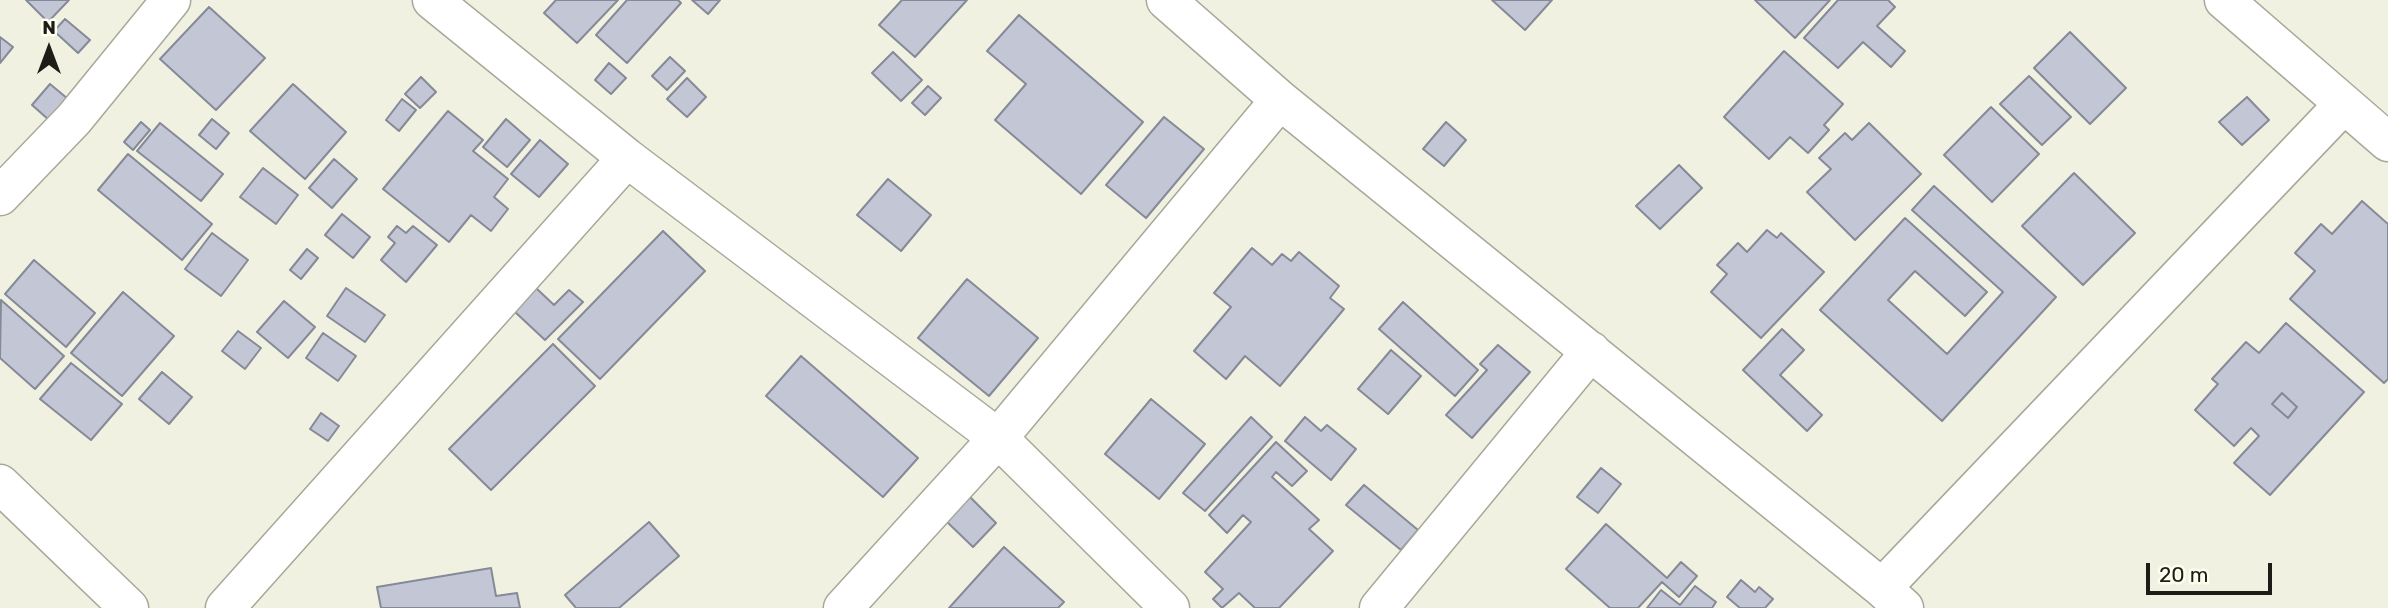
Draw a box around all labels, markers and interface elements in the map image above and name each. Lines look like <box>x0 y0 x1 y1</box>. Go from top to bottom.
north arrow <box>14 14 84 84</box>
text: N <box>42 16 56 39</box>
scale bar <box>2150 548 2276 592</box>
text: 20 m <box>2159 562 2208 587</box>

